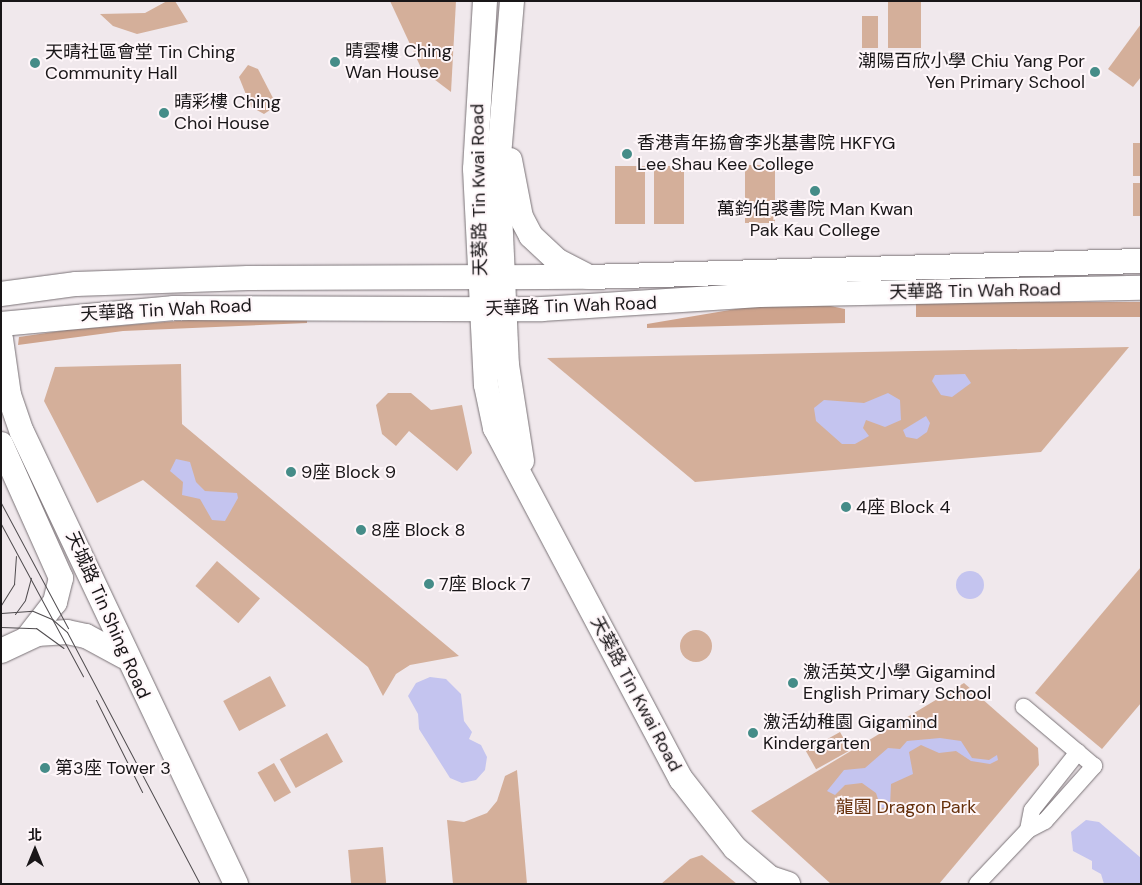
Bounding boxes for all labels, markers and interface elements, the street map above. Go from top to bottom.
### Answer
place label: 晴雲樓 Ching Wan House [345,41,452,84]
place label: 天晴社區會堂 Tin Ching Community Hall [45,42,235,84]
place label: 潮陽百欣小學 Chiu Yang Por Yen Primary School [858,51,1085,94]
marker: 晴雲樓 Ching Wan House [329,56,341,68]
marker: 天晴社區會堂 Tin Ching Community Hall [29,57,41,69]
marker: 潮陽百欣小學 Chiu Yang Por Yen Primary School [1089,66,1101,78]
place label: 晴彩樓 Ching Choi House [174,92,281,134]
street label: 天葵路 Tin Kwai Road [467,104,491,276]
marker: 晴彩樓 Ching Choi House [158,107,170,119]
place label: 香港青年拹會李兆基書院 HKFYG Lee Shau Kee College [637,133,895,176]
marker: 香港青年拹會李兆基書院 HKFYG Lee Shau Kee College [621,148,633,160]
marker: 萬鈞伯裘書院 Man Kwan Pak Kau College [809,185,821,197]
place label: 萬鈞伯裘書院 Man Kwan Pak Kau College [717,199,913,242]
street label: 天華路 Tin Wah Road [889,279,1061,303]
street label: 天華路 Tin Wah Road [485,292,657,320]
street label: 天華路 Tin Wah Road [80,295,252,325]
place label: 9座 Block 9 [301,461,396,483]
marker: 9座 Block 9 [285,466,297,478]
place label: 4座 Block 4 [856,496,950,518]
marker: 4座 Block 4 [840,501,852,513]
place label: 8座 Block 8 [371,519,465,541]
marker: 8座 Block 8 [355,524,367,536]
street label: 天城路 Tin Shing Road [61,528,155,702]
place label: 7座 Block 7 [439,573,531,595]
marker: 7座 Block 7 [423,578,435,590]
street label: 天葵路 Tin Kwai Road [586,613,686,775]
place label: 激活英文小學 Gigamind English Primary School [803,662,996,704]
marker: 激活英文小學 Gigamind English Primary School [787,677,799,689]
place label: 激活幼稚園 Gigamind Kindergarten [763,712,938,754]
marker: 激活幼稚園 Gigamind Kindergarten [747,727,759,739]
place label: 第3座 Tower 3 [55,757,171,779]
marker: 第3座 Tower 3 [39,762,51,774]
park label: 龍園 Dragon Park [836,796,976,818]
north arrow [10,825,60,875]
text: 北 [28,826,42,844]

